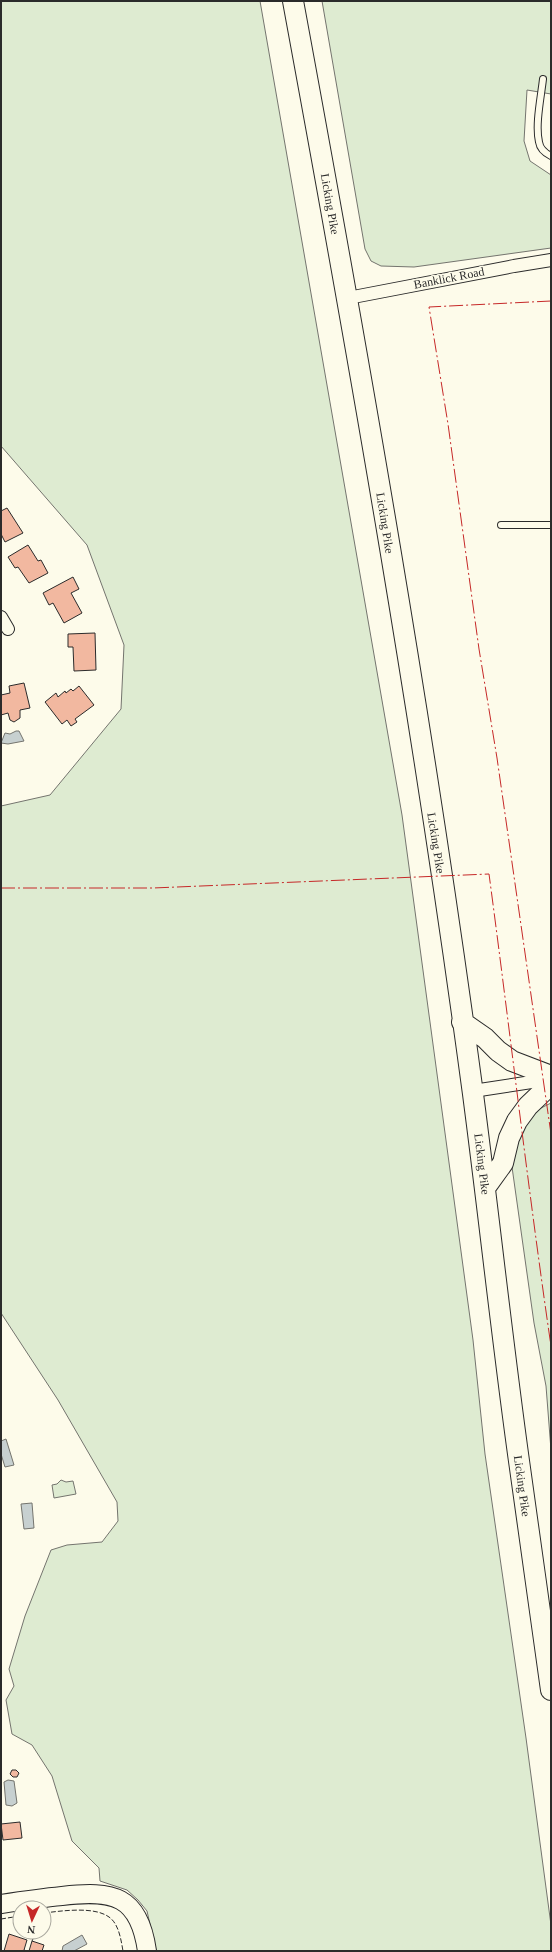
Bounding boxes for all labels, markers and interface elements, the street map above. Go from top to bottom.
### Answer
street label: Licking Pike [318,172,342,236]
street label: Banklick Road [412,264,486,292]
street label: Licking Pike [373,491,397,555]
street label: Licking Pike [424,811,448,875]
street label: Licking Pike [471,1133,493,1195]
street label: Licking Pike [511,1454,533,1518]
north arrow [12,1900,52,1940]
text: N [27,1924,36,1936]

